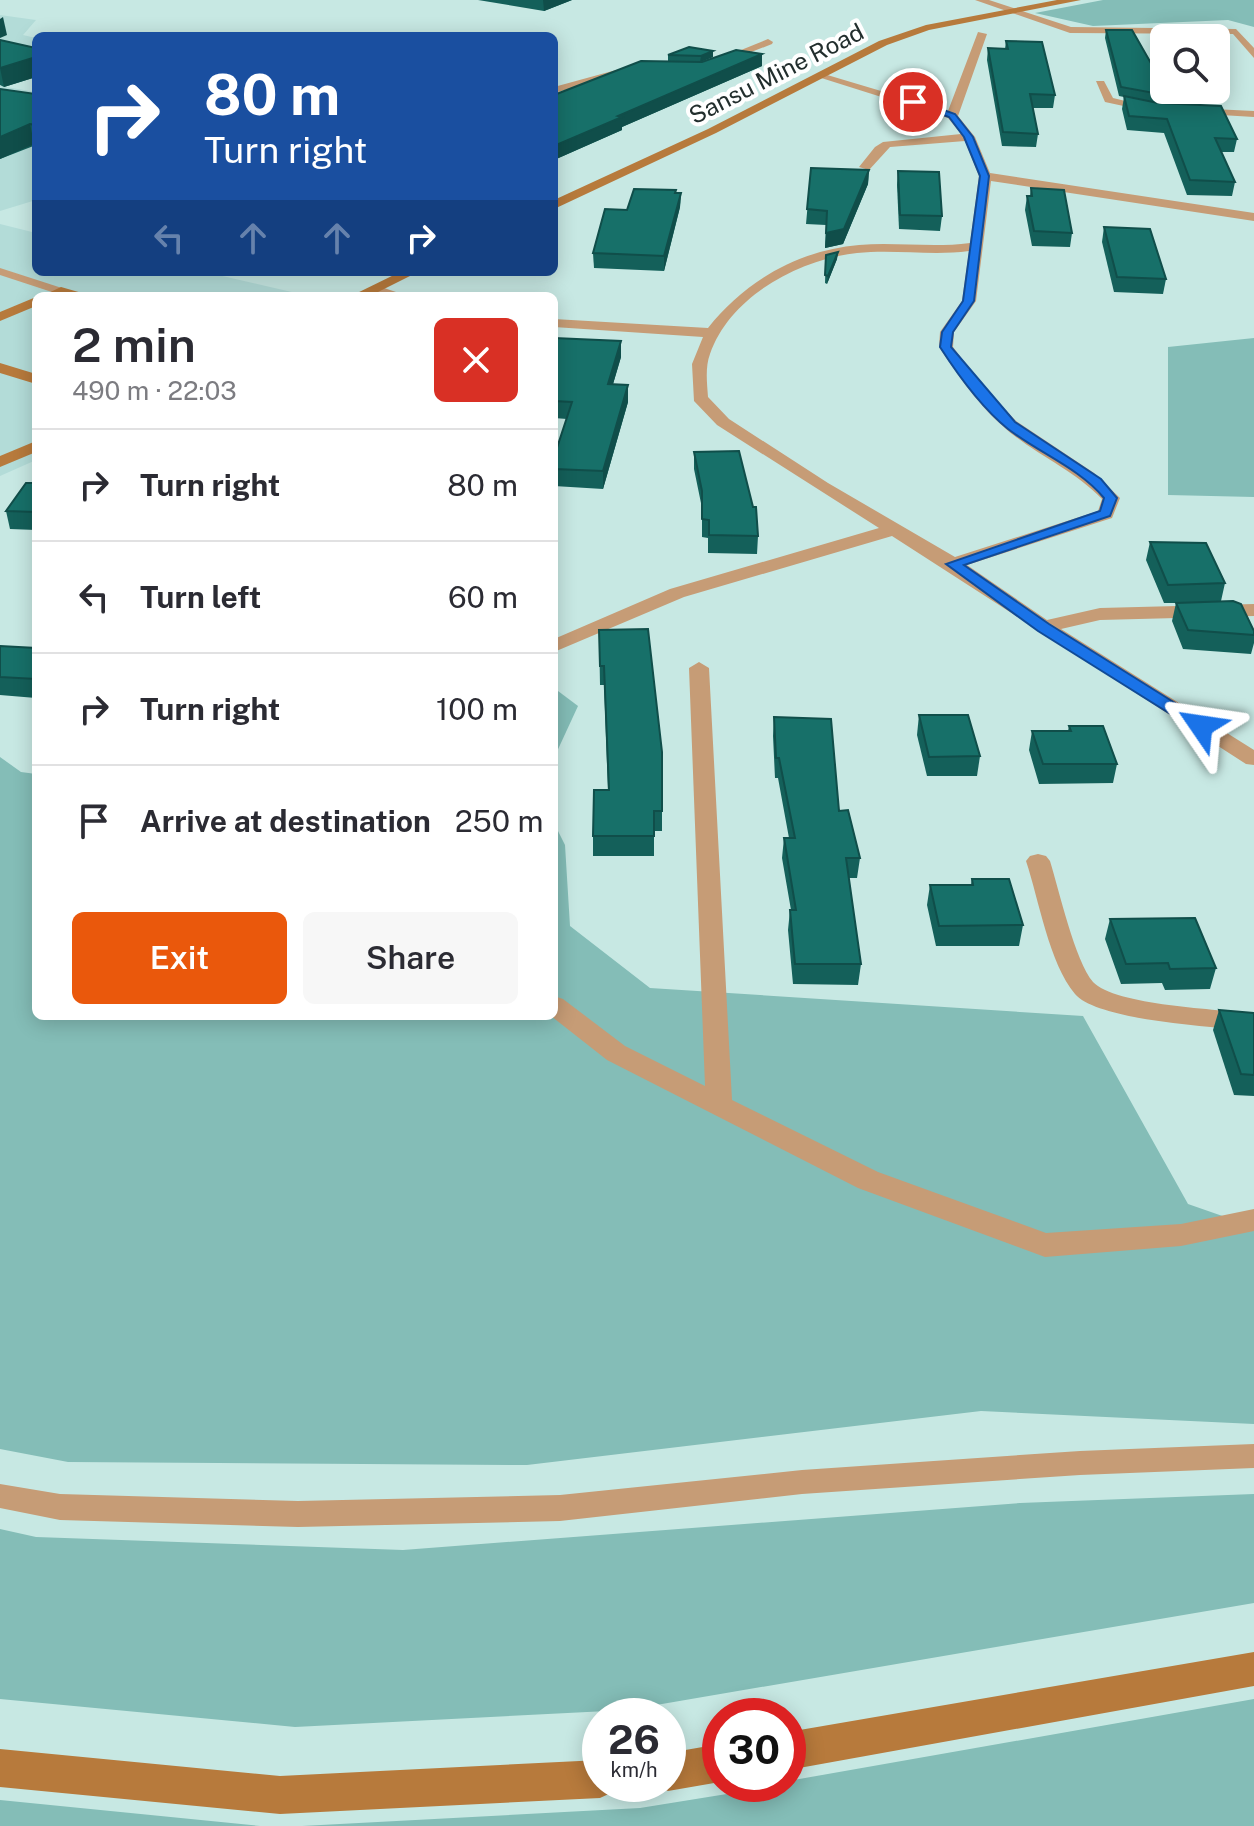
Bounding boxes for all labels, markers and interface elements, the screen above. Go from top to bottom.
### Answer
street label: Sansu Mine Road [684,17,868,129]
map controls [1150,24,1230,104]
button: search [1150,24,1230,104]
text: 80 m [204,62,340,128]
icon: right [72,64,176,168]
pin [879,68,947,136]
icon: arrive [891,80,935,124]
text: Turn right [204,129,367,171]
icon: left [147,216,191,260]
icon: ahead [231,216,275,260]
icon: ahead [315,216,359,260]
icon: right [399,216,443,260]
text: 2 min [72,316,196,373]
button: close [434,318,518,402]
text: 490 m · 22:03 [72,375,237,406]
icon: right [72,463,116,507]
text: Turn right [140,467,280,503]
text: 80 m [447,467,518,503]
icon: left [72,575,116,619]
text: Turn left [140,579,261,615]
text: 60 m [448,579,518,615]
position arrow [1159,684,1243,768]
icon: right [72,687,116,731]
text: Turn right [140,691,280,727]
text: 100 m [436,691,518,727]
icon: arrive [72,799,116,843]
text: Arrive at destination [140,803,431,839]
text: 250 m [455,803,543,839]
button: Exit [72,912,287,1004]
button: Share [303,912,518,1004]
speed limit sign: 30 [702,1698,806,1802]
text: 26 [608,1716,660,1763]
text: km/h [610,1758,658,1782]

